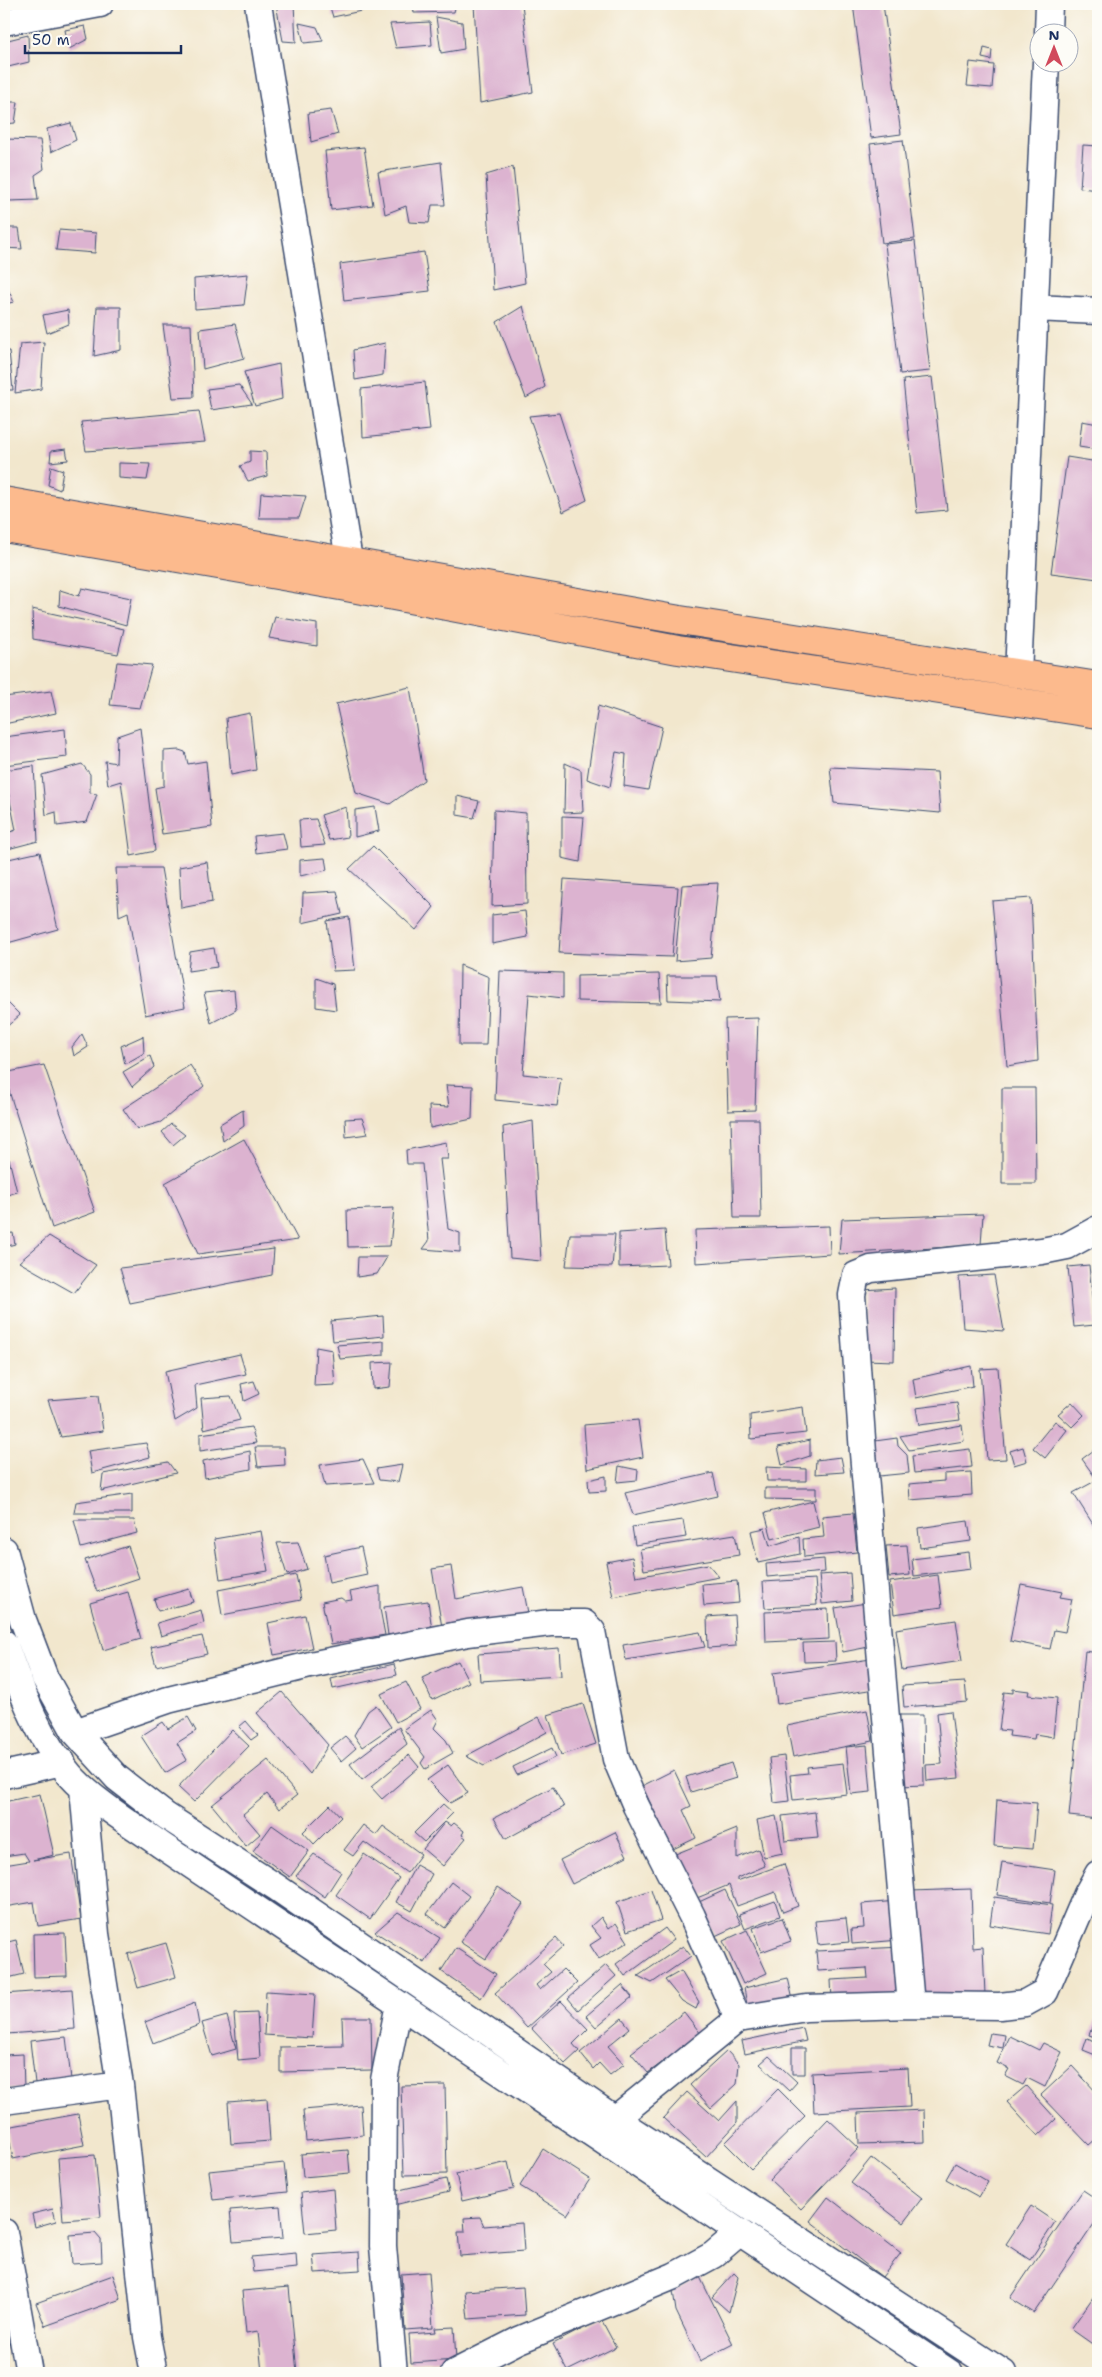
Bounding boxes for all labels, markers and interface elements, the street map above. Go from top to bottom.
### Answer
scale bar [25,22,181,54]
north arrow [1030,22,1080,72]
text: N [1048,26,1060,44]
text: 50 m [32,30,70,50]

